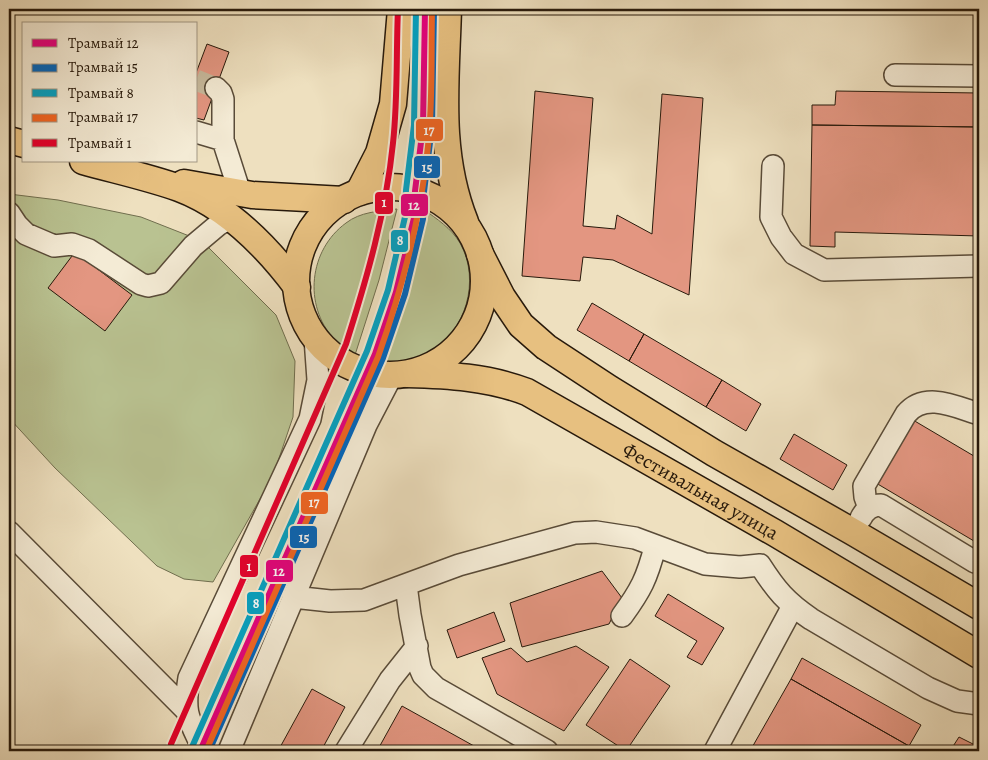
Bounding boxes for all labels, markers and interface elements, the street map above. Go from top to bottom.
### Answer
legend [22,22,198,162]
text: Трамвай 12 [68,33,139,53]
text: Трамвай 15 [68,57,138,77]
text: Трамвай 8 [68,83,134,103]
text: Трамвай 17 [68,107,139,127]
line badge: 17 [415,118,444,142]
text: 17 [424,121,435,140]
text: Трамвай 1 [68,133,132,153]
line badge: 15 [413,155,441,179]
text: 15 [422,158,433,177]
line badge: 1 [374,191,394,215]
text: 1 [381,193,387,212]
line badge: 12 [400,193,429,217]
text: 12 [408,196,420,215]
line badge: 8 [390,229,409,253]
text: 8 [397,231,404,250]
street label: Фестивальная улица [618,436,784,547]
line badge: 17 [300,491,329,515]
text: 17 [309,493,320,512]
line badge: 15 [289,525,318,549]
text: 15 [299,528,310,547]
line badge: 1 [239,554,259,578]
text: 1 [246,557,252,576]
line badge: 12 [265,559,294,583]
text: 12 [273,562,285,581]
line badge: 8 [246,591,265,615]
text: 8 [253,594,260,613]

